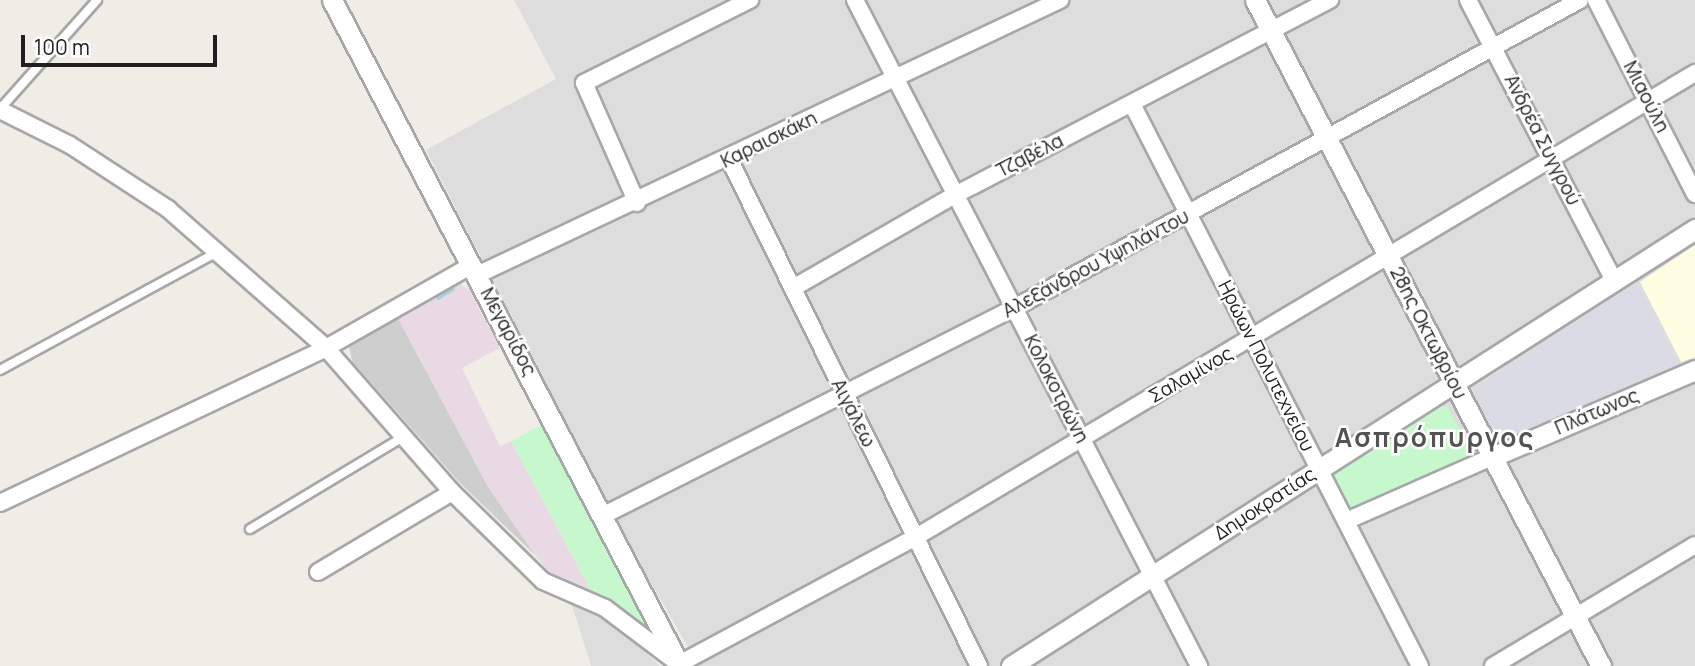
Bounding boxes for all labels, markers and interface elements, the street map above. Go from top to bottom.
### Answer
scale bar [24,21,220,65]
text: 100 m [34,33,90,61]
street label: Μιαούλη [1618,57,1674,137]
street label: Ανδρέα Συγγρού [1499,71,1585,209]
street label: Καραισκάκη [717,107,821,173]
street label: Τζαβέλα [993,129,1067,183]
street label: Αλεξάνδρου Υψηλάντου [999,205,1193,323]
street label: 28ης Οκτωβρίου [1385,263,1471,403]
street label: Ηρώων Πολυτεχνείου [1213,277,1319,455]
street label: Μεγαρίδος [475,284,541,380]
street label: Κολοκοτρώνη [1019,331,1093,447]
street label: Σαλαμίνος [1145,342,1237,408]
street label: Αιγάλεω [826,375,880,451]
street label: Πλάτωνος [1552,384,1642,440]
district label: Ασπρόπυργος [1336,422,1534,454]
street label: Δημοκρατίας [1210,463,1320,545]

